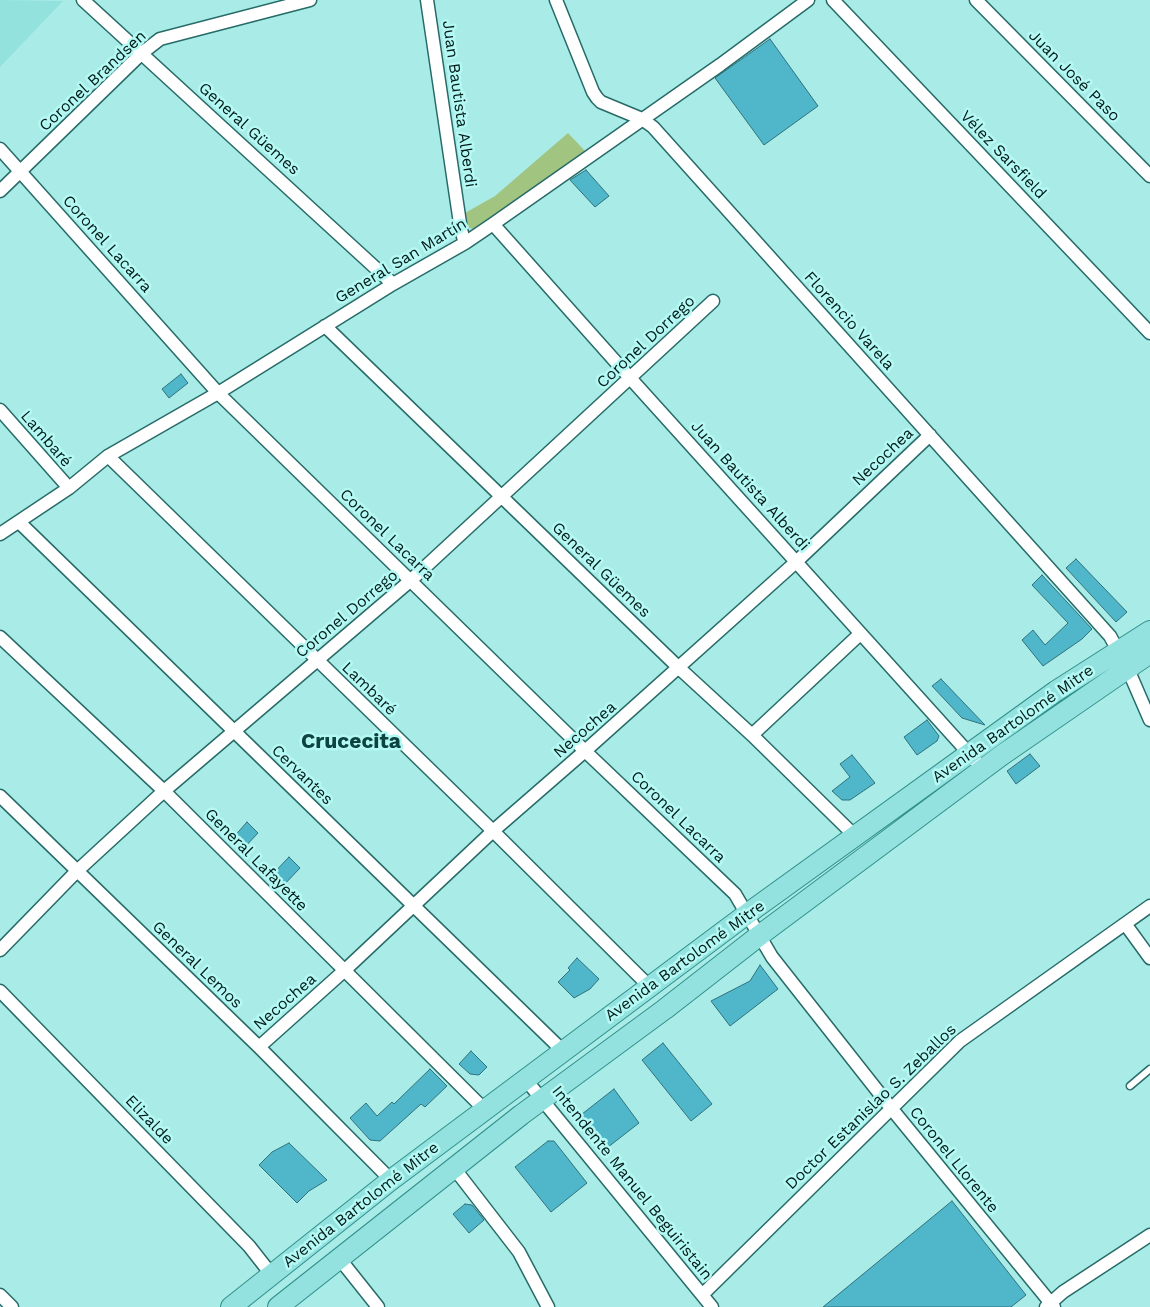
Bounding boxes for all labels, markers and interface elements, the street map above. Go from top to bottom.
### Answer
street label: Juan Bautista Alberdi [438,19,480,189]
street label: Coronel Brandsen [36,26,150,136]
street label: Juan José Paso [1024,26,1124,126]
street label: General Güemes [195,79,303,179]
street label: Vélez Sarsfield [956,107,1050,203]
street label: Coronel Lacarra [58,191,156,297]
street label: General San Martín [332,214,470,308]
street label: Florencio Varela [800,268,898,374]
street label: Coronel Dorrego [593,292,699,392]
street label: Lambaré [16,407,76,471]
street label: Juan Bautista Alberdi [687,417,813,555]
street label: Necochea [848,424,918,490]
street label: Coronel Lacarra [336,485,438,585]
street label: General Güemes [548,518,654,622]
street label: Coronel Dorrego [292,566,402,662]
street label: Lambaré [338,658,400,720]
street label: Avenida Bartolomé Mitre [929,661,1097,787]
street label: Necochea [550,698,620,762]
district label: Crucecita [301,729,401,755]
street label: Cervantes [267,741,337,809]
street label: Coronel Lacarra [627,767,729,867]
street label: General Lafayette [201,805,311,915]
street label: Avenida Bartolomé Mitre [601,897,769,1025]
street label: General Lemos [148,917,246,1013]
street label: Necochea [250,970,320,1034]
street label: Doctor Estanislao S. Zeballos [782,1020,960,1194]
street label: Intendente Manuel Beguiristain [548,1082,716,1284]
street label: Elizalde [121,1091,177,1149]
street label: Coronel Llorente [905,1103,1003,1217]
street label: Avenida Bartolomé Mitre [279,1138,443,1272]

